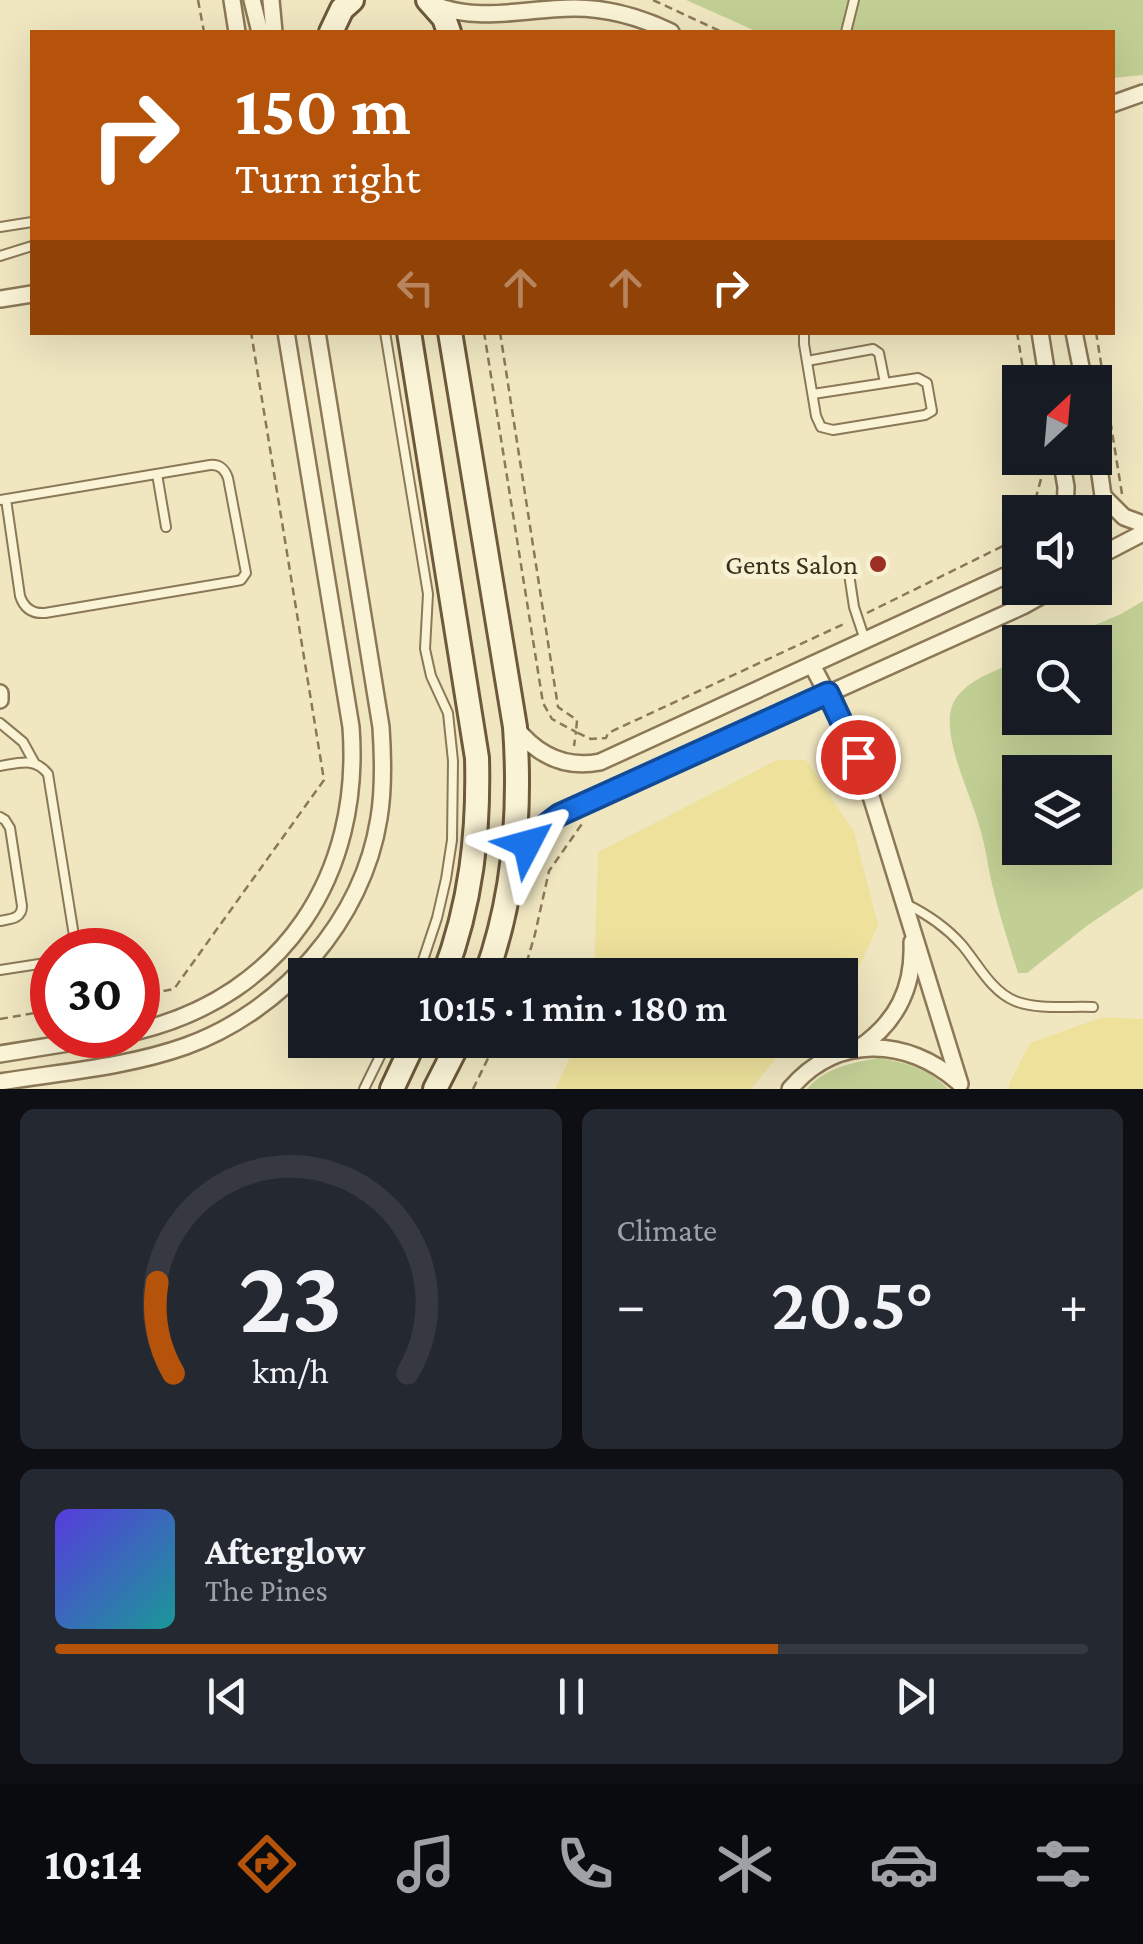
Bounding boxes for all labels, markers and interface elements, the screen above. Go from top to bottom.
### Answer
icon: right [70,70,200,200]
text: 150 m [235,71,411,149]
text: Turn right [235,153,420,203]
icon: left [388,260,443,315]
icon: ahead [493,260,548,315]
icon: ahead [598,260,653,315]
icon: right [703,260,758,315]
north arrow [1002,365,1112,475]
map controls [1002,365,1112,865]
button: sound [1002,495,1112,605]
place label: Gents Salon [725,549,858,580]
marker: Gents Salon [867,553,889,575]
button: search [1002,625,1112,735]
pin [816,715,901,800]
icon: arrive [831,730,886,785]
button: layers [1002,755,1112,865]
position arrow [475,792,579,896]
speed limit sign: 30 [30,928,160,1058]
text: 10:15 · 1 min · 180 m [419,987,727,1029]
text: Climate [617,1212,717,1248]
text: 23 [239,1238,343,1353]
text: 20.5° [771,1262,933,1345]
text: − [617,1274,646,1335]
text: + [1059,1274,1088,1335]
text: km/h [252,1351,329,1391]
text: Afterglow [205,1530,365,1572]
text: The Pines [205,1572,328,1608]
icon: previous [200,1669,255,1724]
icon: pause [544,1669,599,1724]
icon: next [888,1669,943,1724]
icon: directions [232,1829,302,1899]
icon: music [391,1829,461,1899]
icon: phone [550,1829,620,1899]
icon: climate [710,1829,780,1899]
icon: car [869,1829,939,1899]
icon: filters [1028,1829,1098,1899]
text: 10:14 [45,1839,142,1889]

